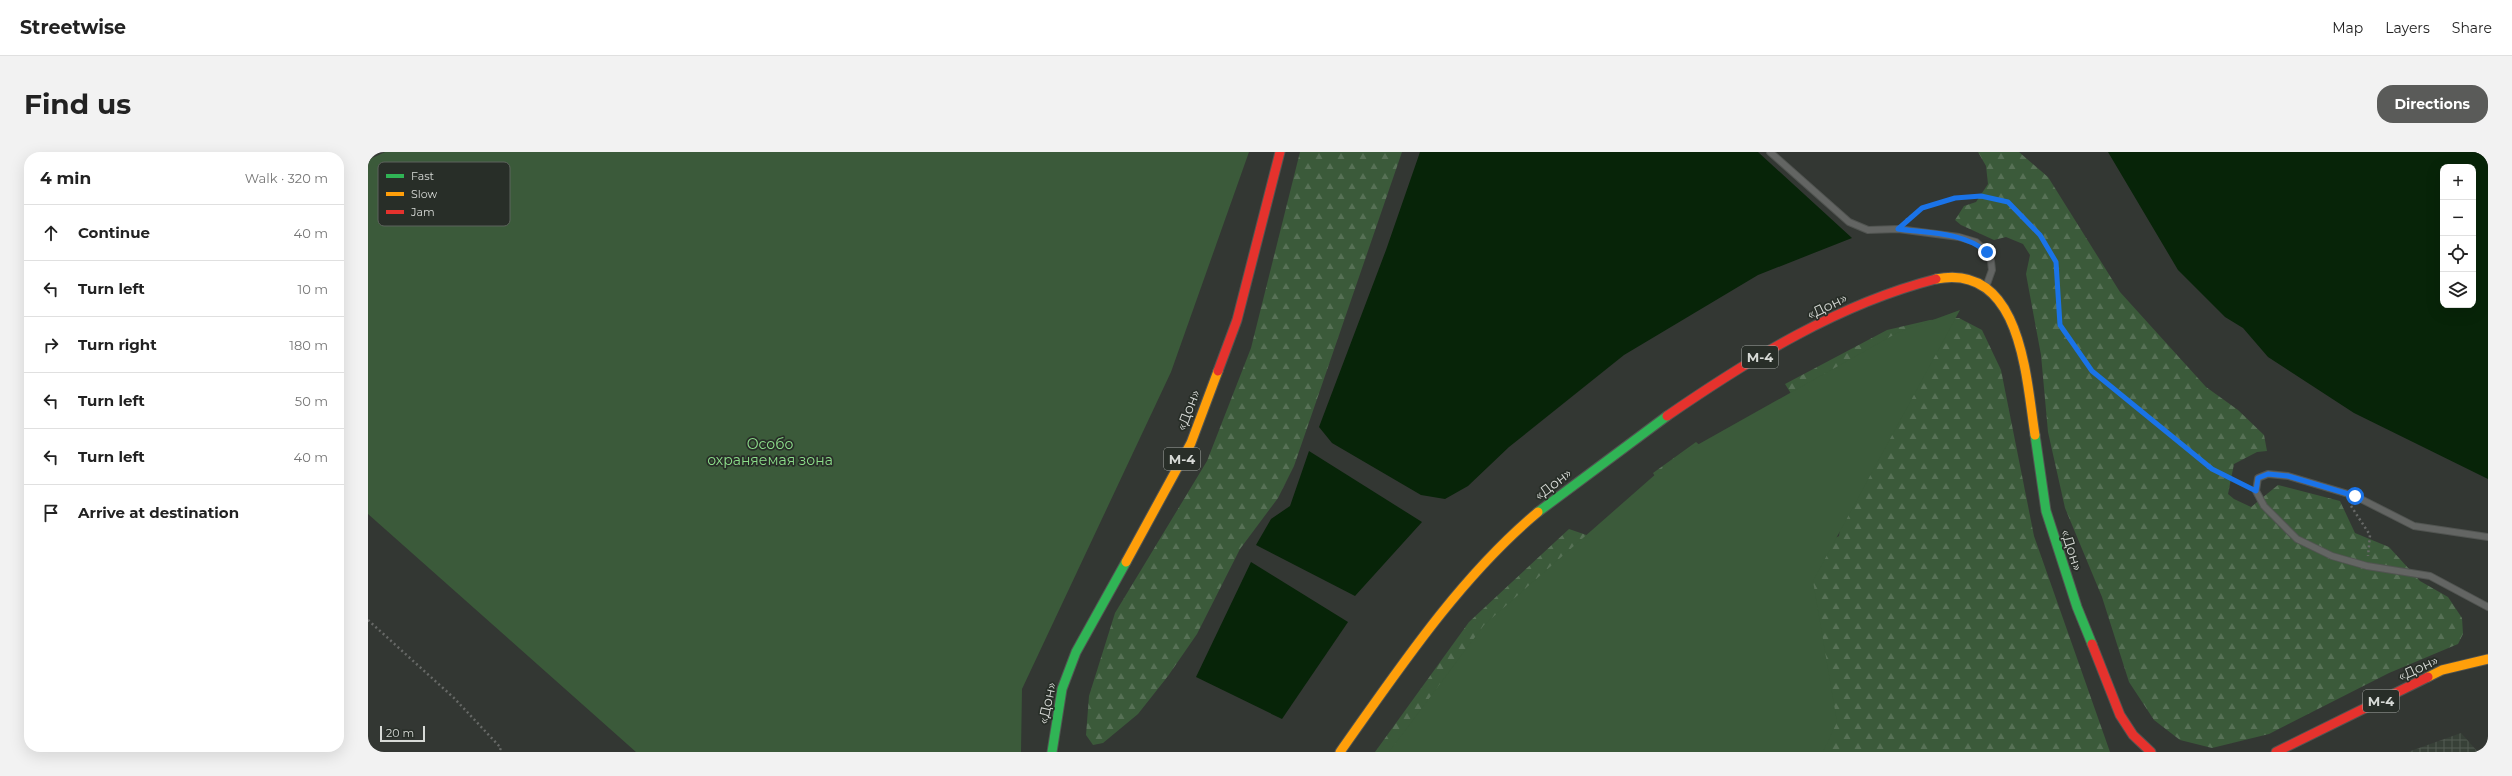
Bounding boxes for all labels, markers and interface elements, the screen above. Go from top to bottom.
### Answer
text: Streetwise [20,16,126,39]
text: Map [2332,19,2363,37]
text: Layers [2385,19,2430,37]
text: Share [2452,19,2492,37]
button: Directions [2377,85,2488,123]
text: Find us [24,87,131,121]
legend [378,162,510,226]
map controls [2440,164,2476,308]
button: + [2440,164,2476,200]
text: 4 min [40,168,91,188]
text: Fast [411,169,435,183]
text: Walk · 320 m [245,170,328,186]
text: Slow [411,187,437,201]
button: − [2440,200,2476,236]
text: Jam [410,205,435,219]
icon: ahead [40,222,62,244]
text: Continue [78,223,150,242]
text: 40 m [294,225,328,241]
button: locate [2440,236,2476,272]
route end [1978,243,1996,261]
button: layers [2440,272,2476,308]
icon: left [40,278,62,300]
text: Turn left [78,279,145,298]
text: 10 m [298,281,328,297]
street label: «Дон» [1804,289,1850,323]
icon: right [40,334,62,356]
text: Turn right [78,335,157,354]
text: 180 m [289,337,328,353]
road number: М-4 [1742,346,1778,368]
street label: «Дон» [1172,387,1204,433]
icon: left [40,390,62,412]
text: Turn left [78,391,145,410]
text: 50 m [295,393,328,409]
park label: Особо охраняемая зона [707,435,833,469]
icon: left [40,446,62,468]
text: Turn left [78,447,145,466]
road number: М-4 [1164,448,1200,470]
text: 40 m [294,449,328,465]
street label: «Дон» [1531,464,1575,504]
route start [2346,487,2364,505]
icon: arrive [40,502,62,524]
text: Arrive at destination [78,503,239,522]
street label: «Дон» [2057,527,2087,573]
street label: «Дон» [2395,651,2441,685]
street label: «Дон» [1034,680,1060,726]
road number: М-4 [2363,690,2399,712]
scale bar [380,724,425,743]
text: 20 m [386,726,414,740]

